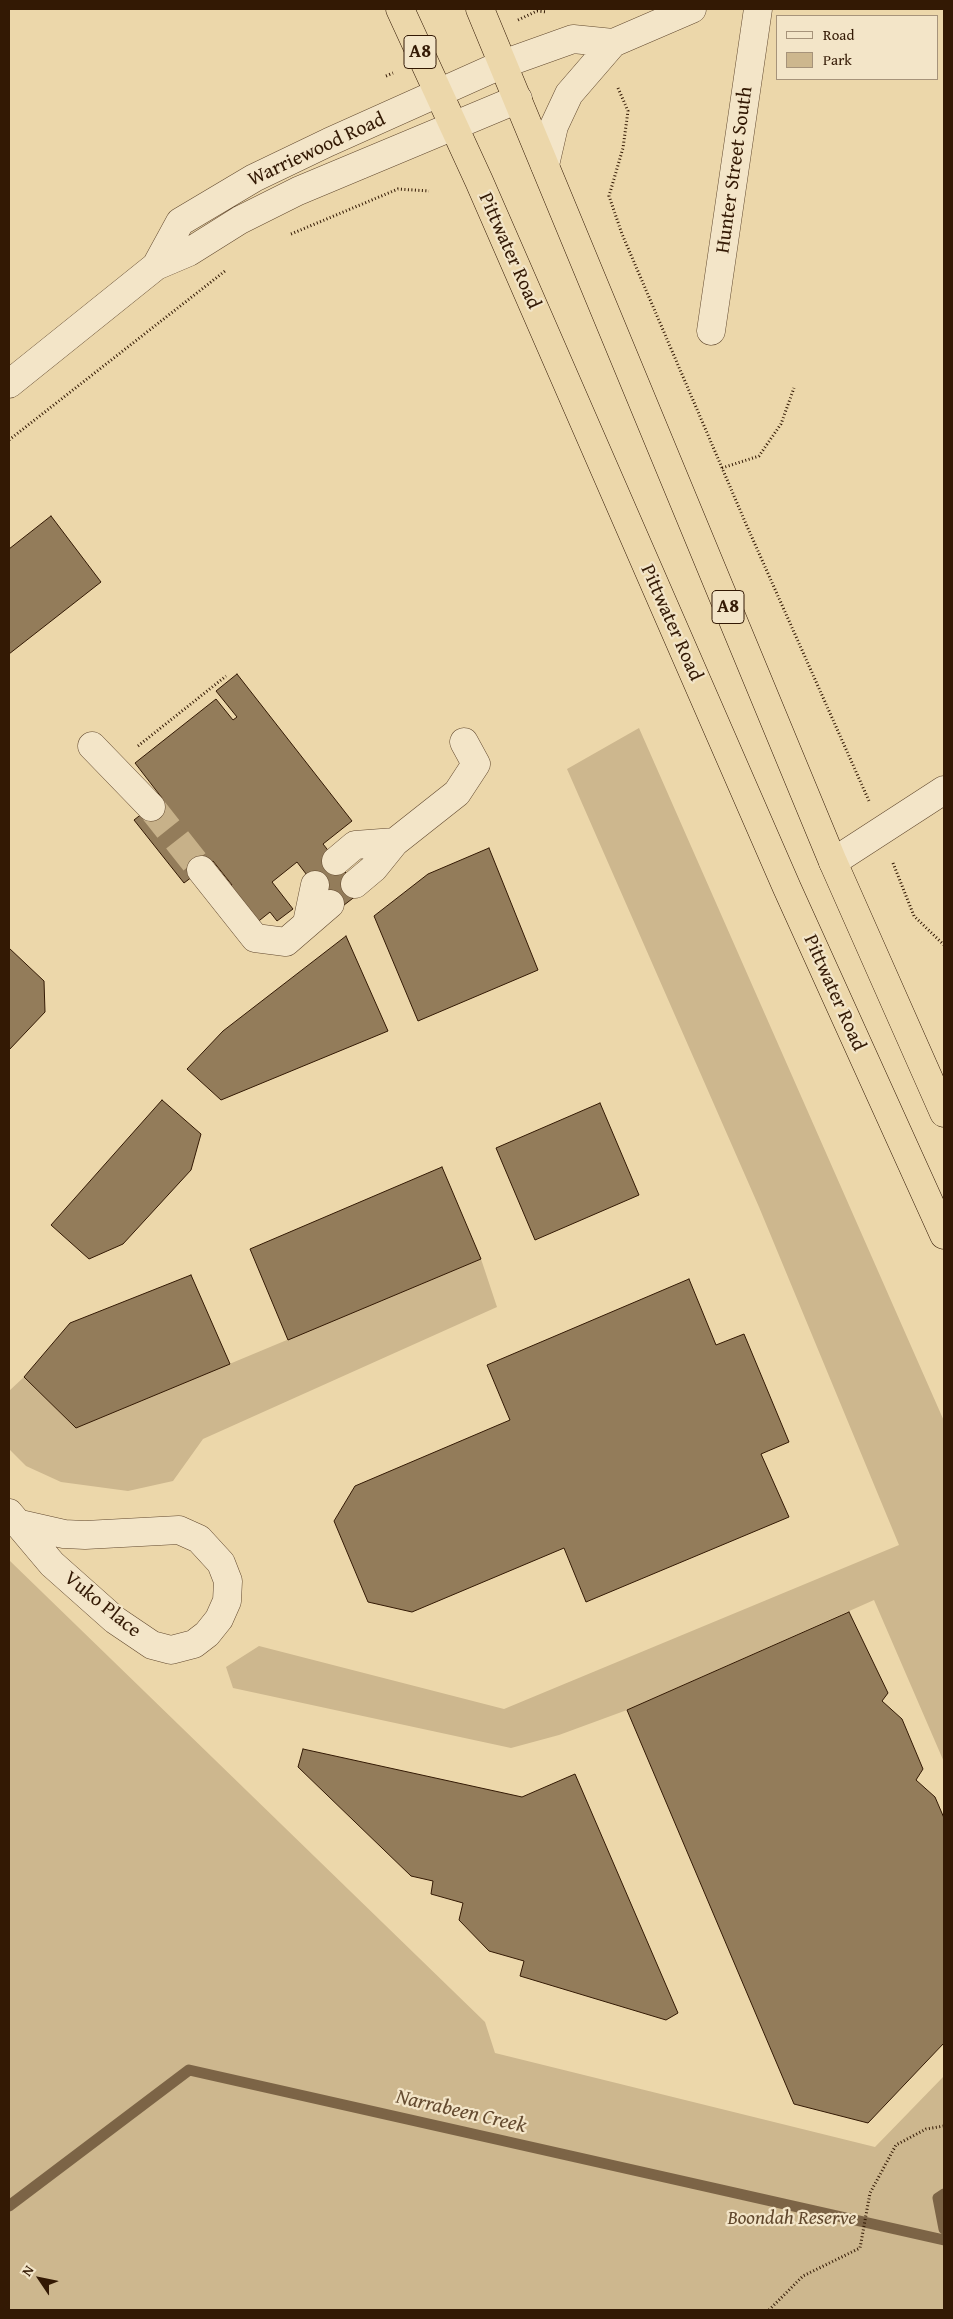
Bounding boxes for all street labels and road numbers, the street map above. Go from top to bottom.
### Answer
road number: A8 [404,36,436,68]
street label: Hunter Street South [711,85,759,255]
street label: Warriewood Road [245,108,389,192]
street label: Pittwater Road [473,189,545,313]
street label: Pittwater Road [635,561,707,685]
road number: A8 [712,590,744,624]
street label: Pittwater Road [798,931,870,1055]
street label: Vuko Place [59,1567,145,1643]

